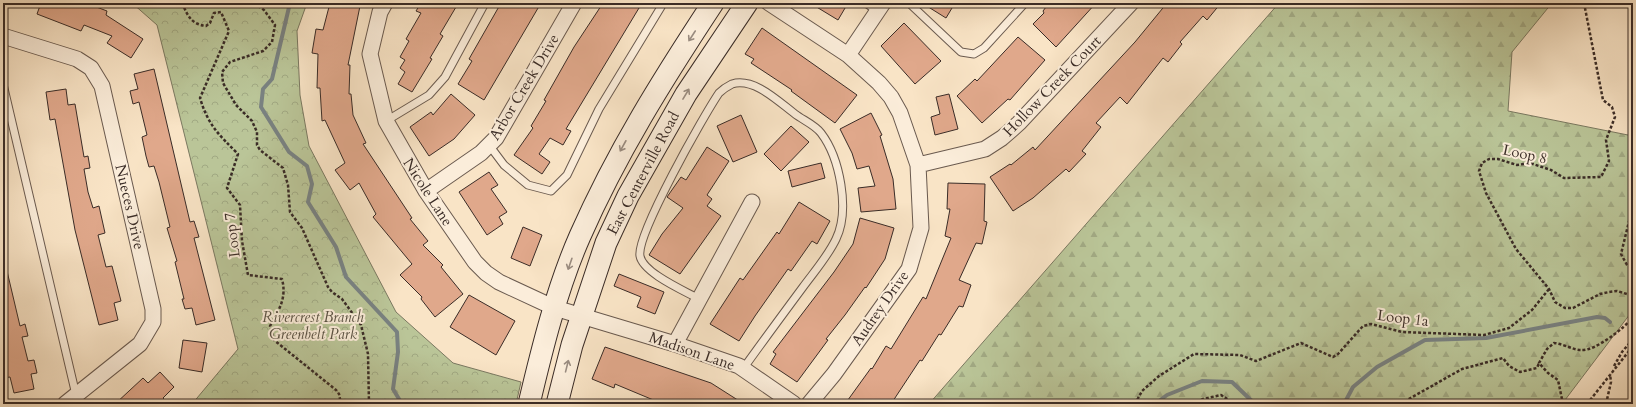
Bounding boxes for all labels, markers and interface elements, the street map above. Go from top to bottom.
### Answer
street label: Arbor Creek Drive [484,30,564,144]
one-way arrow [688,30,696,41]
street label: Hollow Creek Court [999,31,1106,141]
one-way arrow [682,88,690,100]
street label: East Centerville Road [602,108,684,238]
one-way arrow [619,140,627,152]
street label: Loop 8 [1501,140,1549,168]
street label: Nicole Lane [399,154,458,230]
street label: Nueces Drive [110,162,150,252]
street label: Loop 7 [219,211,245,259]
one-way arrow [566,258,573,271]
street label: Audrey Drive [847,266,913,350]
street label: Loop 1a [1376,305,1430,331]
park label: Rivercrest Branch Greenbelt Park [262,307,364,344]
street label: Madison Lane [646,327,738,375]
one-way arrow [564,360,571,373]

